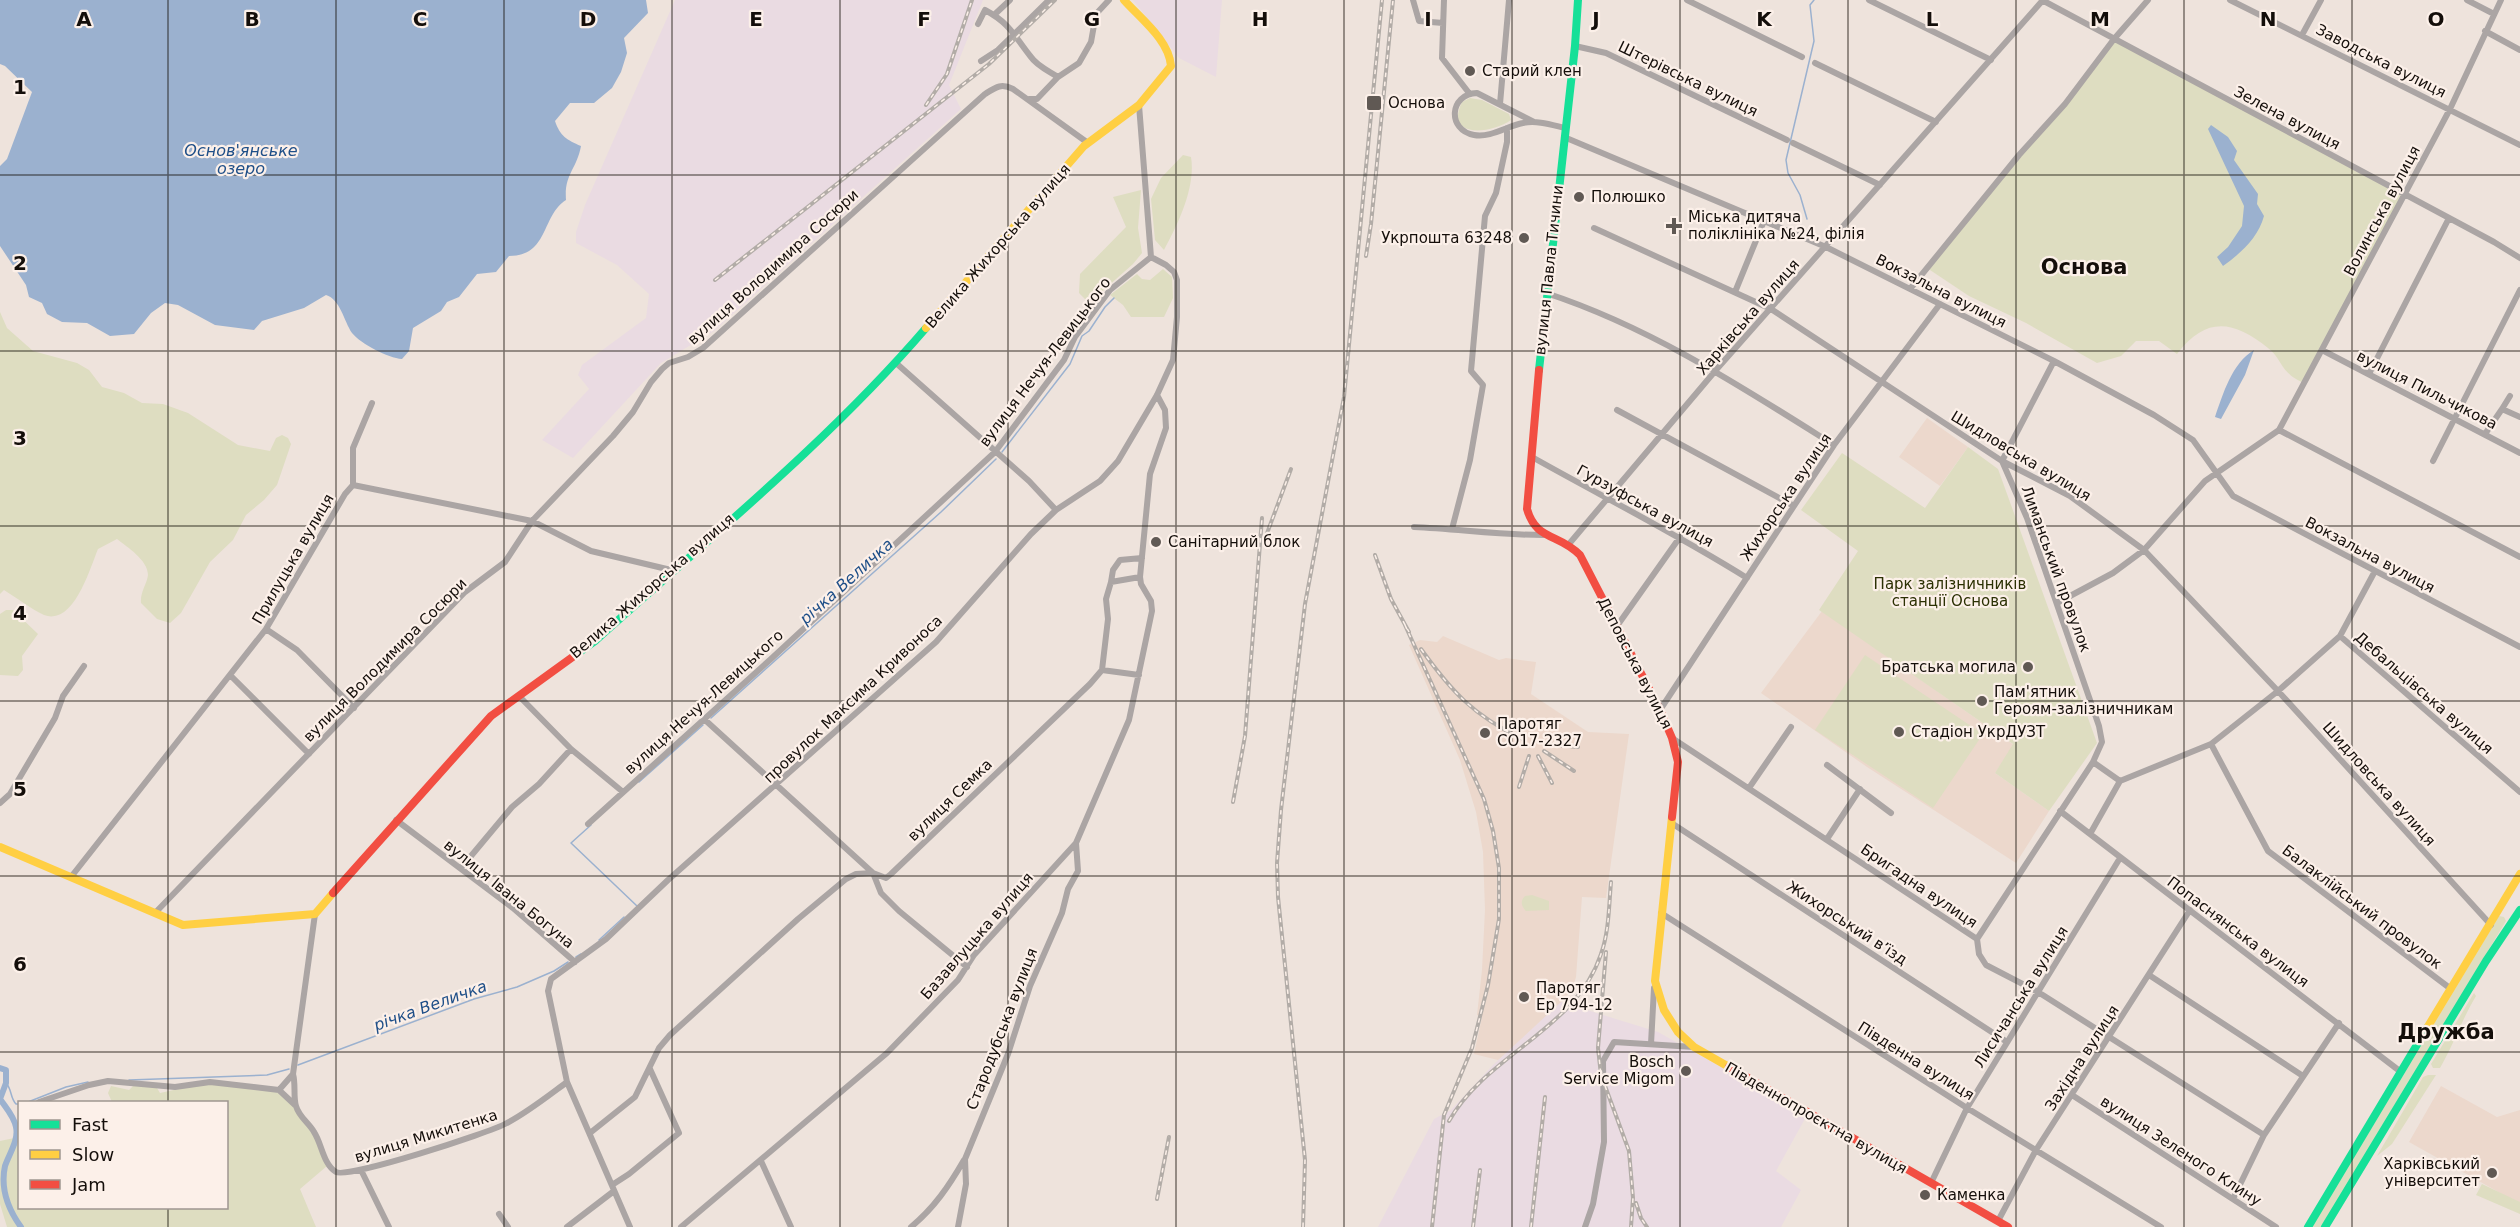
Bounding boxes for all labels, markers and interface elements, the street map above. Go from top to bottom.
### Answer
text: A [76,7,92,31]
text: B [244,7,260,31]
text: C [413,7,427,31]
text: D [580,7,596,31]
text: E [749,7,763,31]
text: F [917,7,931,31]
text: G [1084,7,1100,31]
text: H [1252,7,1268,31]
text: I [1424,7,1432,31]
text: J [1590,7,1600,31]
text: K [1756,7,1773,31]
text: L [1926,7,1939,31]
text: M [2090,7,2110,31]
text: N [2260,7,2276,31]
text: O [2427,7,2445,31]
street label: Заводська вулиця [2313,20,2449,102]
street label: Штерівська вулиця [1615,37,1761,121]
place label: Старий клен [1482,62,1582,80]
marker: Старий клен [1463,64,1477,78]
text: 1 [13,75,27,99]
street label: Зелена вулиця [2231,82,2343,154]
marker: Основа [1365,94,1383,112]
place label: Основа [1388,94,1445,112]
water label: Основ'янське озеро [184,141,298,178]
street label: Волинська вулиця [2340,143,2424,279]
street label: Велика Жихорська вулиця [922,160,1074,332]
street label: вулиця Павла Тичини [1531,184,1567,356]
street label: вулиця Володимира Сосюри [684,185,862,349]
place label: Полюшко [1591,188,1666,206]
marker: Полюшко [1572,190,1586,204]
place label: Міська дитяча поліклініка №24, філія [1688,208,1865,243]
marker: Міська дитяча поліклініка №24, філія [1665,217,1683,235]
place label: Укрпошта 63248 [1381,229,1512,247]
marker: Укрпошта 63248 [1517,231,1531,245]
street label: Вокзальна вулиця [1873,250,2009,332]
text: 2 [13,251,27,275]
street label: Харківська вулиця [1693,255,1803,379]
district label: Основа [2041,255,2127,279]
street label: вулиця Нечуя-Левицького [975,274,1115,450]
street label: вулиця Пильчикова [2354,347,2500,433]
street label: Шидловська вулиця [1948,407,2094,505]
text: 3 [13,426,27,450]
street label: Жихорська вулиця [1737,430,1835,564]
street label: Гурзуфська вулиця [1573,461,1717,551]
street label: Лиманський провулок [2017,483,2095,655]
street label: Прилуцька вулиця [248,491,338,627]
street label: Велика Жихорська вулиця [566,510,738,662]
street label: Вокзальна вулиця [2302,513,2438,597]
place label: Санітарний блок [1168,533,1300,551]
water label: річка Величка [795,535,897,629]
marker: Санітарний блок [1149,535,1163,549]
street label: вулиця Володимира Сосюри [300,575,470,745]
park label: Парк залізничників станції Основа [1874,575,2026,610]
street label: Деповська вулиця [1594,594,1676,732]
text: 4 [13,601,27,625]
street label: провулок Максима Кривоноса [760,611,946,787]
street label: вулиця Нечуя-Левицького [621,626,787,778]
street label: Дебальцівська вулиця [2351,628,2497,758]
place label: Братська могила [1881,658,2016,676]
marker: Братська могила [2021,660,2035,674]
place label: Пам'ятник Героям-залізничникам [1994,683,2173,718]
marker: Пам'ятник Героям-залізничникам [1975,694,1989,708]
place label: Паротяг СО17-2327 [1497,715,1582,750]
street label: Шидловська вулиця [2319,718,2439,850]
place label: Стадіон УкрДУЗТ [1911,723,2046,741]
marker: Стадіон УкрДУЗТ [1892,725,1906,739]
marker: Паротяг СО17-2327 [1478,726,1492,740]
street label: вулиця Семка [904,755,996,845]
text: 5 [13,777,27,801]
street label: вулиця Івана Богуна [440,836,578,952]
street label: Бригадна вулиця [1857,840,1981,932]
street label: Балаклійський провулок [2279,841,2445,973]
street label: Базавлуцька вулиця [917,869,1037,1003]
street label: Попаснянська вулиця [2164,873,2312,991]
street label: Жихорський в’їзд [1783,877,1911,969]
street label: Лисичанська вулиця [1970,923,2072,1071]
street label: Стародубська вулиця [963,945,1041,1113]
text: 6 [13,952,27,976]
water label: річка Величка [370,976,489,1035]
place label: Паротяг Ер 794-12 [1536,979,1613,1014]
marker: Паротяг Ер 794-12 [1517,990,1531,1004]
street label: Західна вулиця [2041,1002,2123,1114]
street label: Південна вулиця [1855,1018,1977,1104]
district label: Дружба [2397,1020,2495,1044]
place label: Bosch Service Migom [1563,1053,1674,1088]
street label: Південнопроєктна вулиця [1722,1058,1910,1178]
marker: Bosch Service Migom [1679,1064,1693,1078]
street label: вулиця Зеленого Клину [2097,1092,2265,1210]
legend [18,1101,228,1209]
street label: вулиця Микитенка [352,1106,500,1166]
text: Fast [72,1114,108,1135]
text: Slow [72,1144,114,1165]
place label: Харківський університет [2383,1155,2480,1190]
marker: Харківський університет [2485,1166,2499,1180]
text: Jam [71,1174,106,1195]
place label: Каменка [1937,1186,2005,1204]
marker: Каменка [1918,1188,1932,1202]

